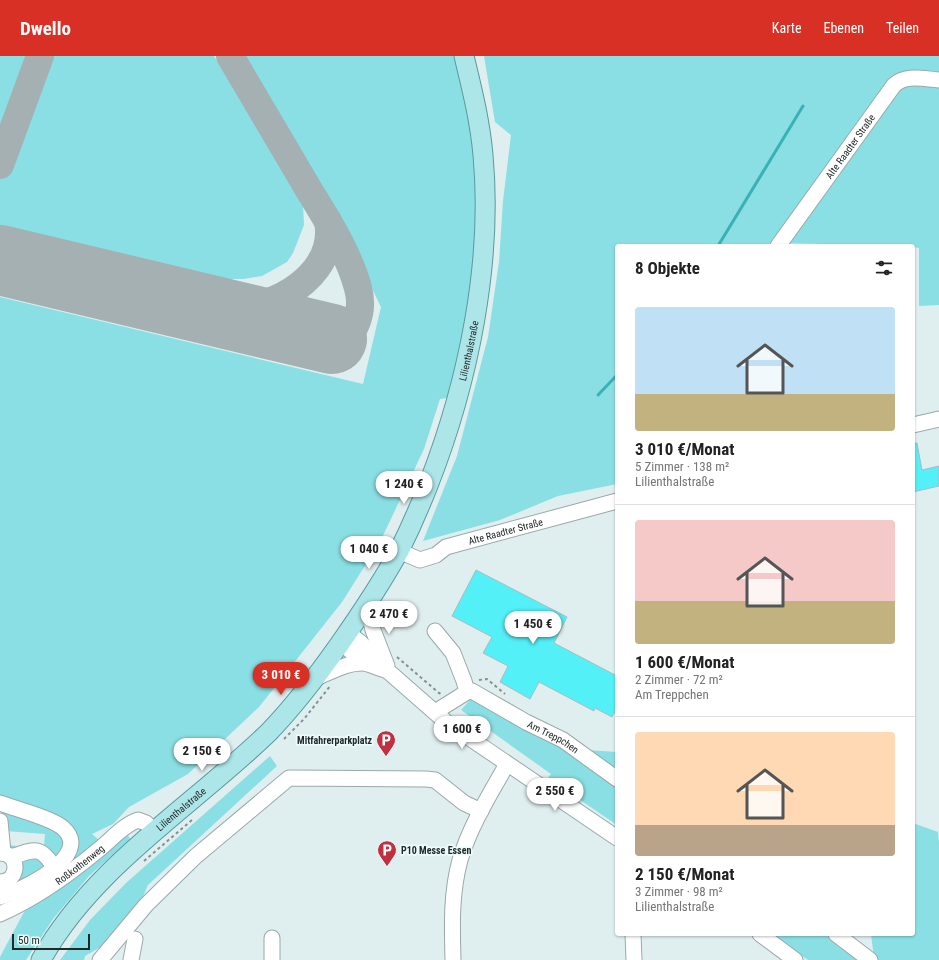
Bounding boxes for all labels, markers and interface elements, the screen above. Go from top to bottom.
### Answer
text: Dwello [20,17,71,40]
text: Karte [772,20,801,36]
text: Ebenen [823,20,864,36]
text: Teilen [886,20,919,36]
street label: Alte Raadter Straße [823,112,877,181]
icon: filters [873,257,895,279]
text: 8 Objekte [635,258,700,278]
street label: Lilienthalstraße [456,319,480,382]
icon: home [729,333,801,405]
text: 3 010 €/Monat [635,439,734,459]
text: 5 Zimmer · 138 m² [635,459,729,474]
pin: 1 240 € [367,471,441,505]
text: Lilienthalstraße [635,474,714,489]
text: 1 240 € [385,476,423,491]
street label: Alte Raadter Straße [467,516,544,546]
pin: 1 040 € [332,536,406,570]
text: 1 040 € [350,541,388,556]
icon: home [729,546,801,618]
pin: 2 470 € [352,601,426,635]
text: 2 470 € [370,606,408,621]
pin: 1 450 € [496,611,570,645]
text: 1 450 € [514,616,552,631]
text: 1 600 €/Monat [635,652,734,672]
pin: 3 010 € [244,662,318,696]
text: 3 010 € [262,667,300,682]
text: 2 Zimmer · 72 m² [635,672,723,687]
text: Am Treppchen [635,687,709,702]
pin: 1 600 € [425,716,499,750]
street label: Am Treppchen [526,718,581,755]
text: 1 600 € [443,721,481,736]
parking icon: Mitfahrerparkplatz [375,729,397,757]
place label: Mitfahrerparkplatz [297,735,372,746]
pin: 2 150 € [165,738,239,772]
text: 2 150 € [183,743,221,758]
icon: home [729,758,801,830]
pin: 2 550 € [518,778,592,812]
text: 2 550 € [536,783,574,798]
street label: Lilienthalstraße [154,785,208,833]
parking icon: P10 Messe Essen [376,839,398,867]
street label: Roßkothenweg [53,842,106,887]
place label: P10 Messe Essen [401,845,471,856]
text: 2 150 €/Monat [635,864,734,884]
text: 3 Zimmer · 98 m² [635,884,723,899]
text: Lilienthalstraße [635,899,714,914]
scale bar [12,932,90,951]
text: 50 m [18,934,40,947]

